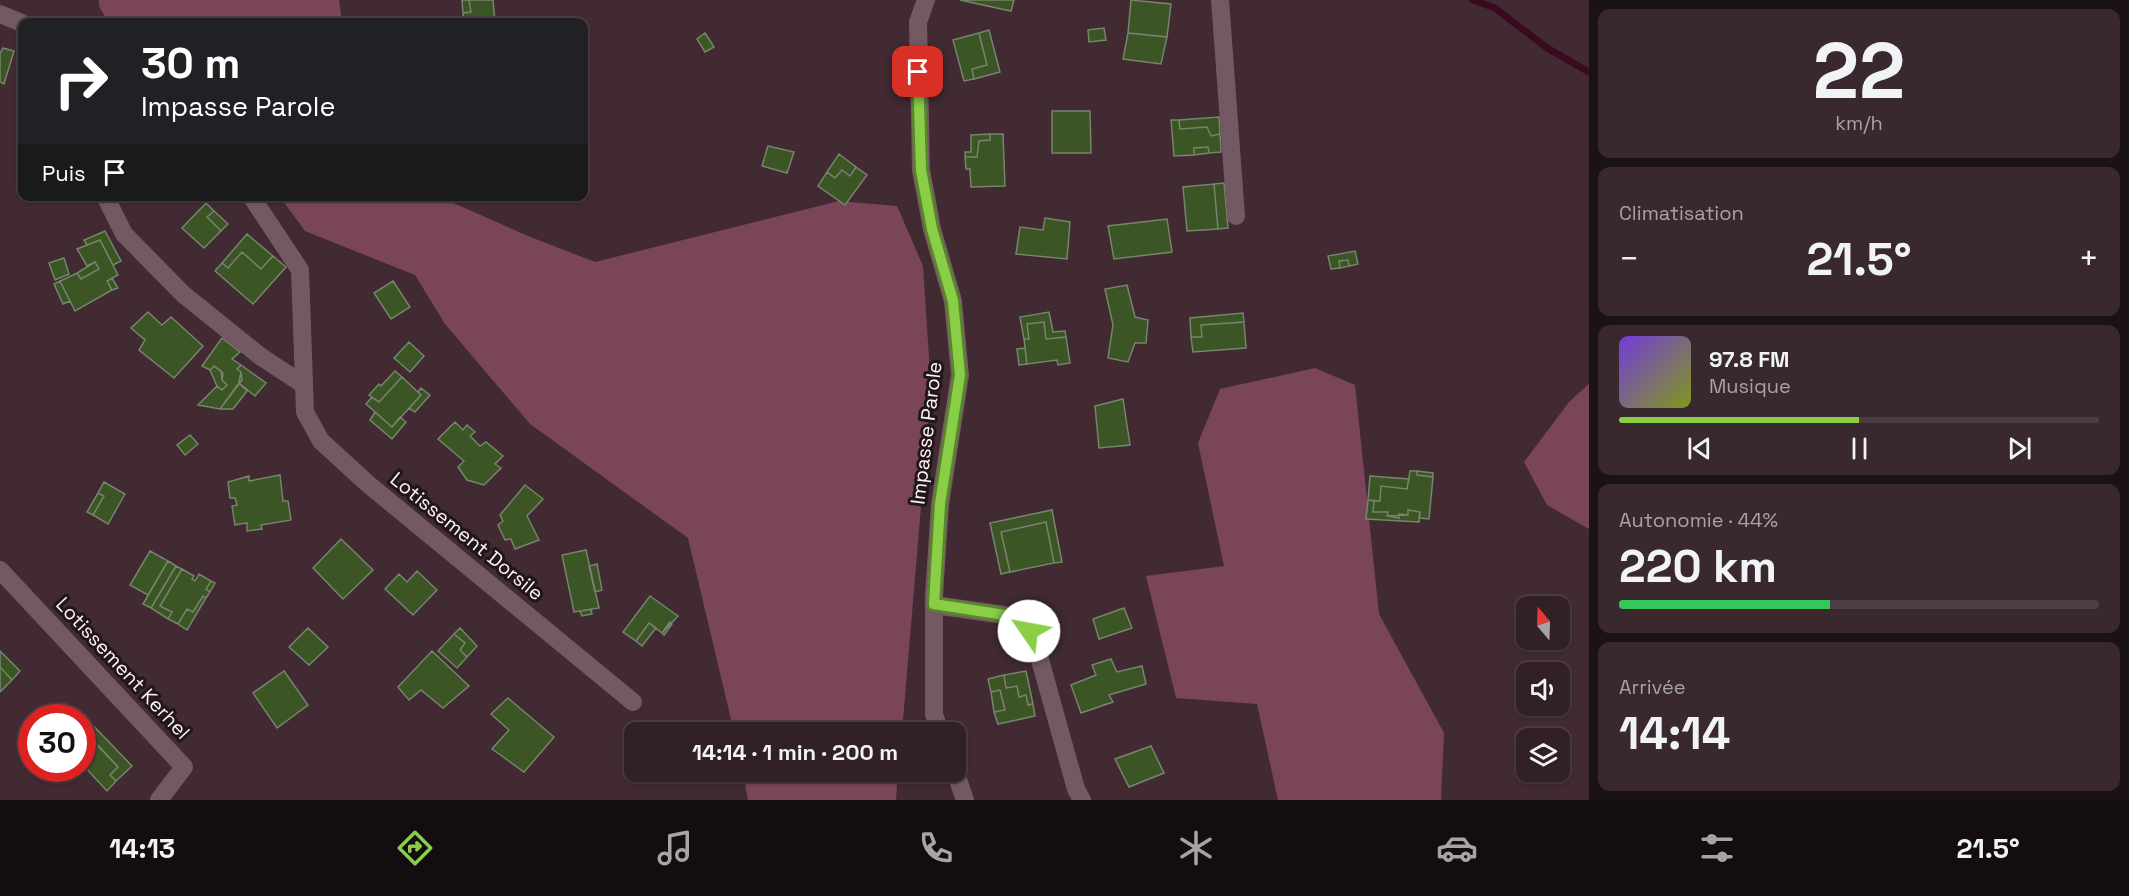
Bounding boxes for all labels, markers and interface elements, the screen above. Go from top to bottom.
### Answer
text: 22 [1813,21,1905,121]
text: 30 m [141,37,240,90]
icon: right [42,42,120,120]
pin [892,46,943,97]
icon: arrive [901,55,934,88]
text: Impasse Parole [141,89,335,124]
text: km/h [1835,110,1883,136]
icon: arrive [98,156,131,189]
text: Puis [42,159,86,187]
text: Climatisation [1619,200,1744,226]
text: 21.5° [1806,231,1912,288]
text: − [1619,238,1639,280]
text: + [2079,238,2099,280]
text: 97.8 FM [1709,345,1789,373]
street label: Impasse Parole [904,360,948,506]
text: Musique [1709,373,1791,399]
icon: previous [1683,432,1716,465]
icon: pause [1843,432,1876,465]
icon: next [2003,432,2036,465]
street label: Lotissement Dorsile [385,466,549,606]
text: Autonomie · 44% [1619,507,1778,533]
text: 220 km [1619,538,1777,595]
street label: Lotissement Kerhel [50,591,196,745]
north arrow [1516,596,1570,650]
map controls [1516,596,1570,782]
position arrow [997,599,1061,663]
button: sound [1516,662,1570,716]
text: Arrivée [1619,674,1686,700]
speed limit sign: 30 [18,704,96,782]
text: 14:14 [1619,705,1730,762]
button: layers [1516,728,1570,782]
text: 14:14 · 1 min · 200 m [692,738,898,766]
icon: directions [394,827,436,869]
icon: music [654,827,696,869]
icon: phone [915,827,957,869]
icon: climate [1175,827,1217,869]
icon: car [1436,827,1478,869]
icon: filters [1696,827,1738,869]
text: 14:13 [109,831,175,866]
text: 21.5° [1957,831,2020,866]

